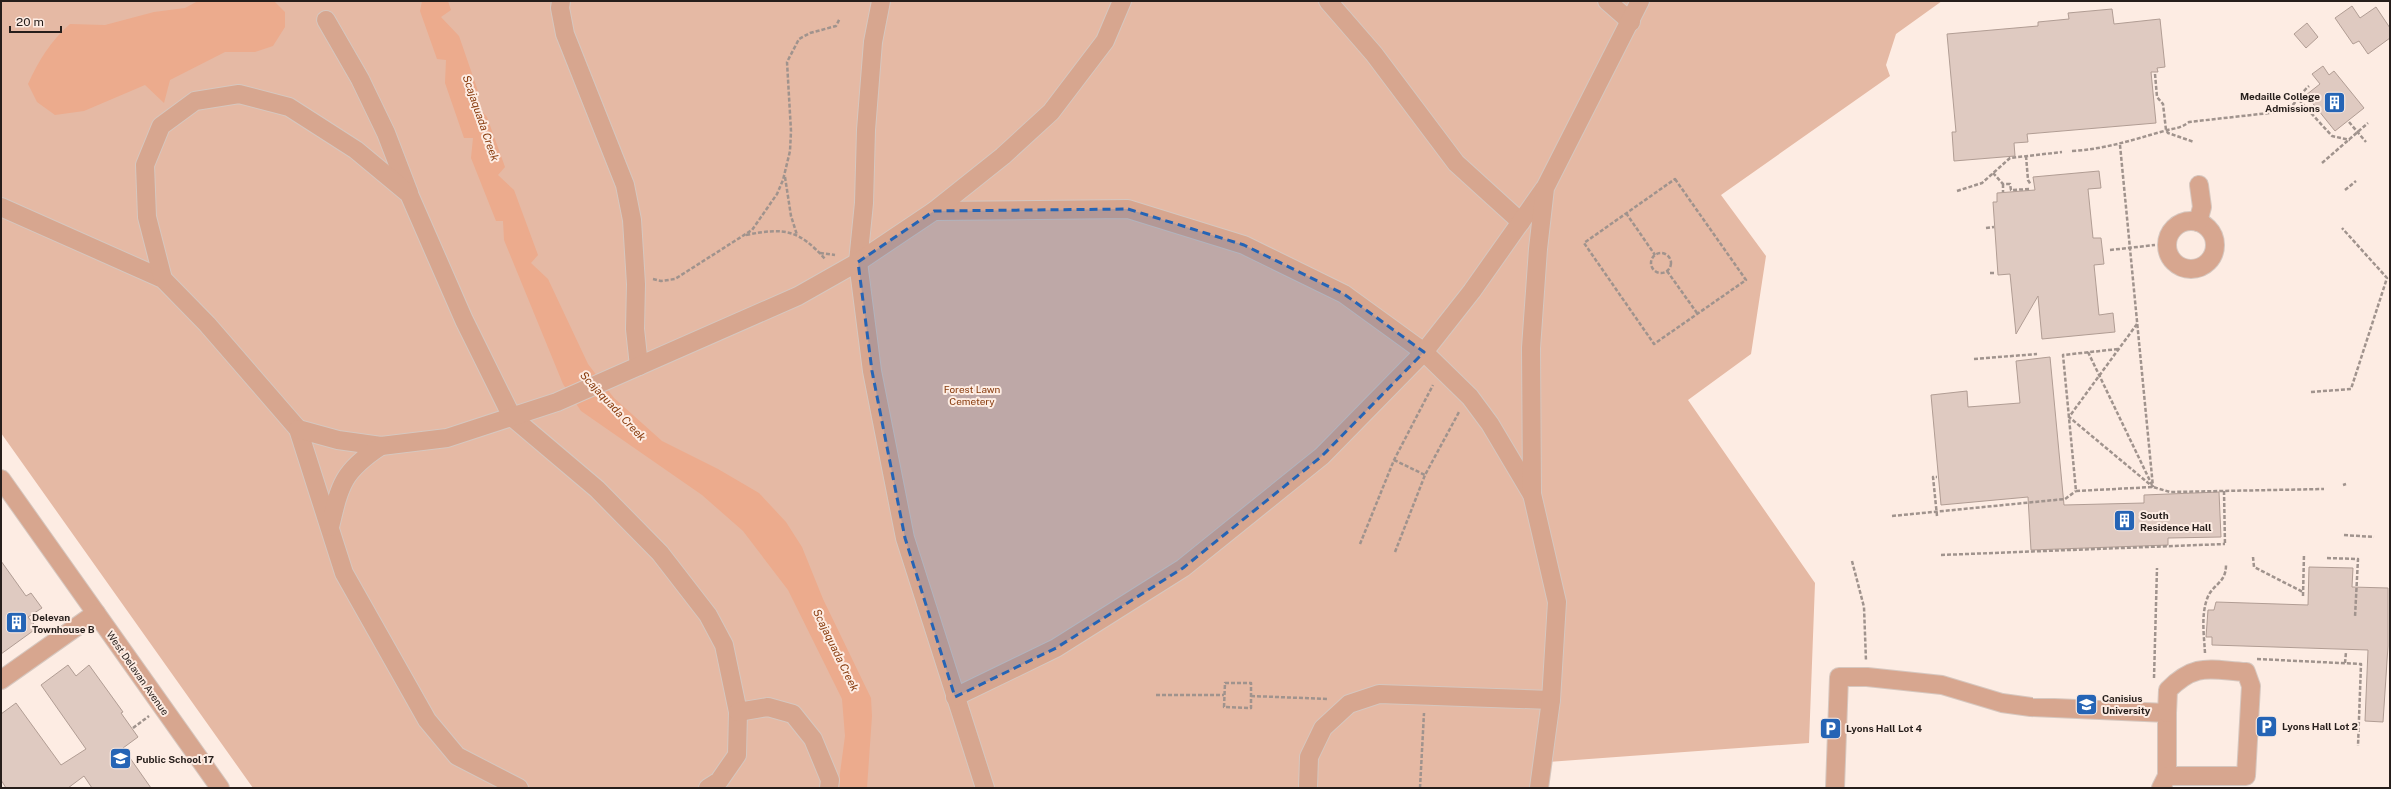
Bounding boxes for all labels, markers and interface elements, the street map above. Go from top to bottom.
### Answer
scale bar [10,8,61,34]
text: 20 m [16,15,44,29]
water label: Scajaquada Creek [461,74,501,163]
building icon: Medaille College Admissions [2322,89,2348,115]
place label: Medaille College Admissions [2240,90,2320,114]
water label: Scajaquada Creek [578,369,648,443]
park label: Forest Lawn Cemetery [944,383,1001,407]
building icon: South Residence Hall [2112,508,2138,534]
place label: South Residence Hall [2140,509,2211,533]
water label: Scajaquada Creek [811,607,861,693]
building icon: Delevan Townhouse B [4,610,30,636]
place label: Delevan Townhouse B [32,611,95,635]
street label: West Delavan Avenue [104,629,172,718]
school or university icon: Canisius University [2073,691,2099,717]
place label: Canisius University [2102,692,2151,716]
parking icon: Lyons Hall Lot 2 [2253,713,2279,739]
parking icon: Lyons Hall Lot 4 [1818,715,1844,741]
place label: Lyons Hall Lot 2 [2282,720,2358,732]
place label: Lyons Hall Lot 4 [1846,722,1923,734]
school or university icon: Public School 17 [108,746,134,772]
place label: Public School 17 [136,753,214,765]

